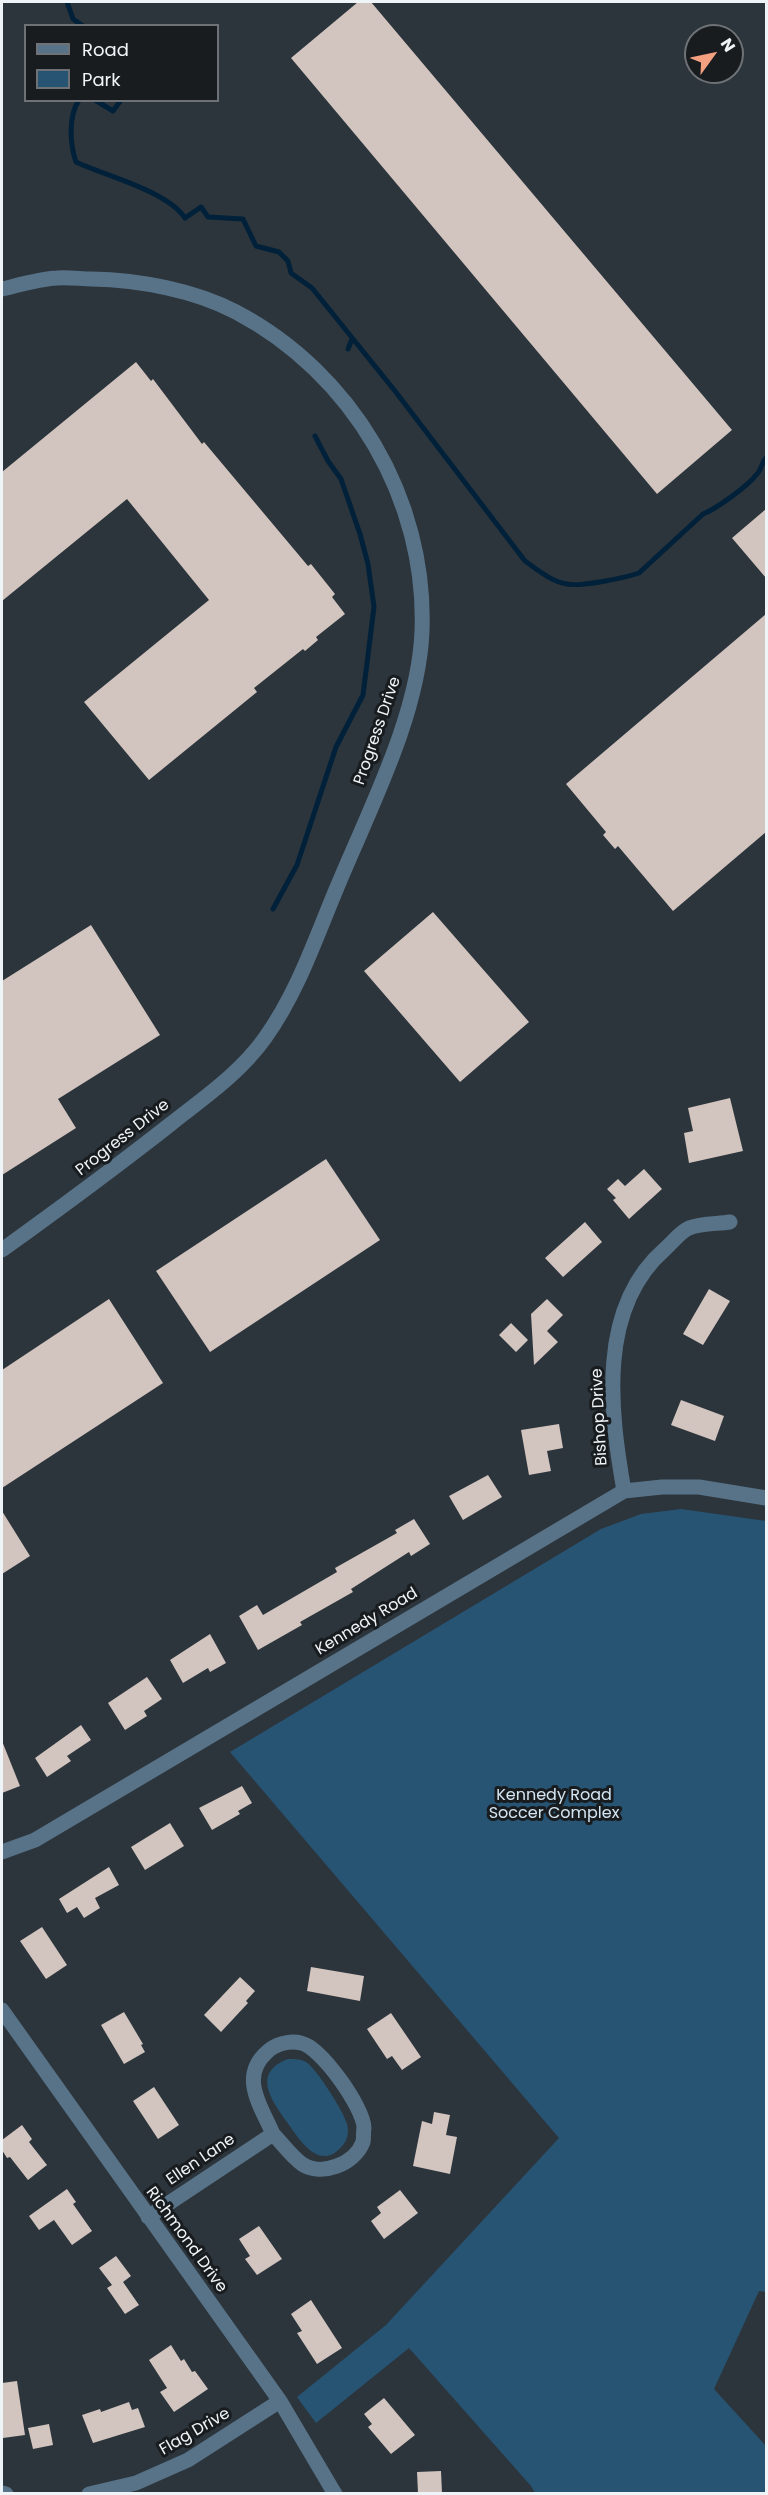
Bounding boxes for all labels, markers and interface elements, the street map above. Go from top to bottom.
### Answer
legend [24,24,219,102]
north arrow [684,24,744,84]
text: N [715,34,741,56]
text: Road [82,37,129,62]
text: Park [82,67,121,92]
street label: Progress Drive [350,674,406,788]
street label: Progress Drive [72,1096,174,1180]
street label: Bishop Drive [588,1368,612,1466]
street label: Kennedy Road [313,1584,421,1660]
park label: Kennedy Road Soccer Complex [489,1786,619,1824]
street label: Ellen Lane [163,2130,239,2190]
street label: Richmond Drive [141,2183,231,2297]
street label: Flag Drive [156,2404,234,2460]

